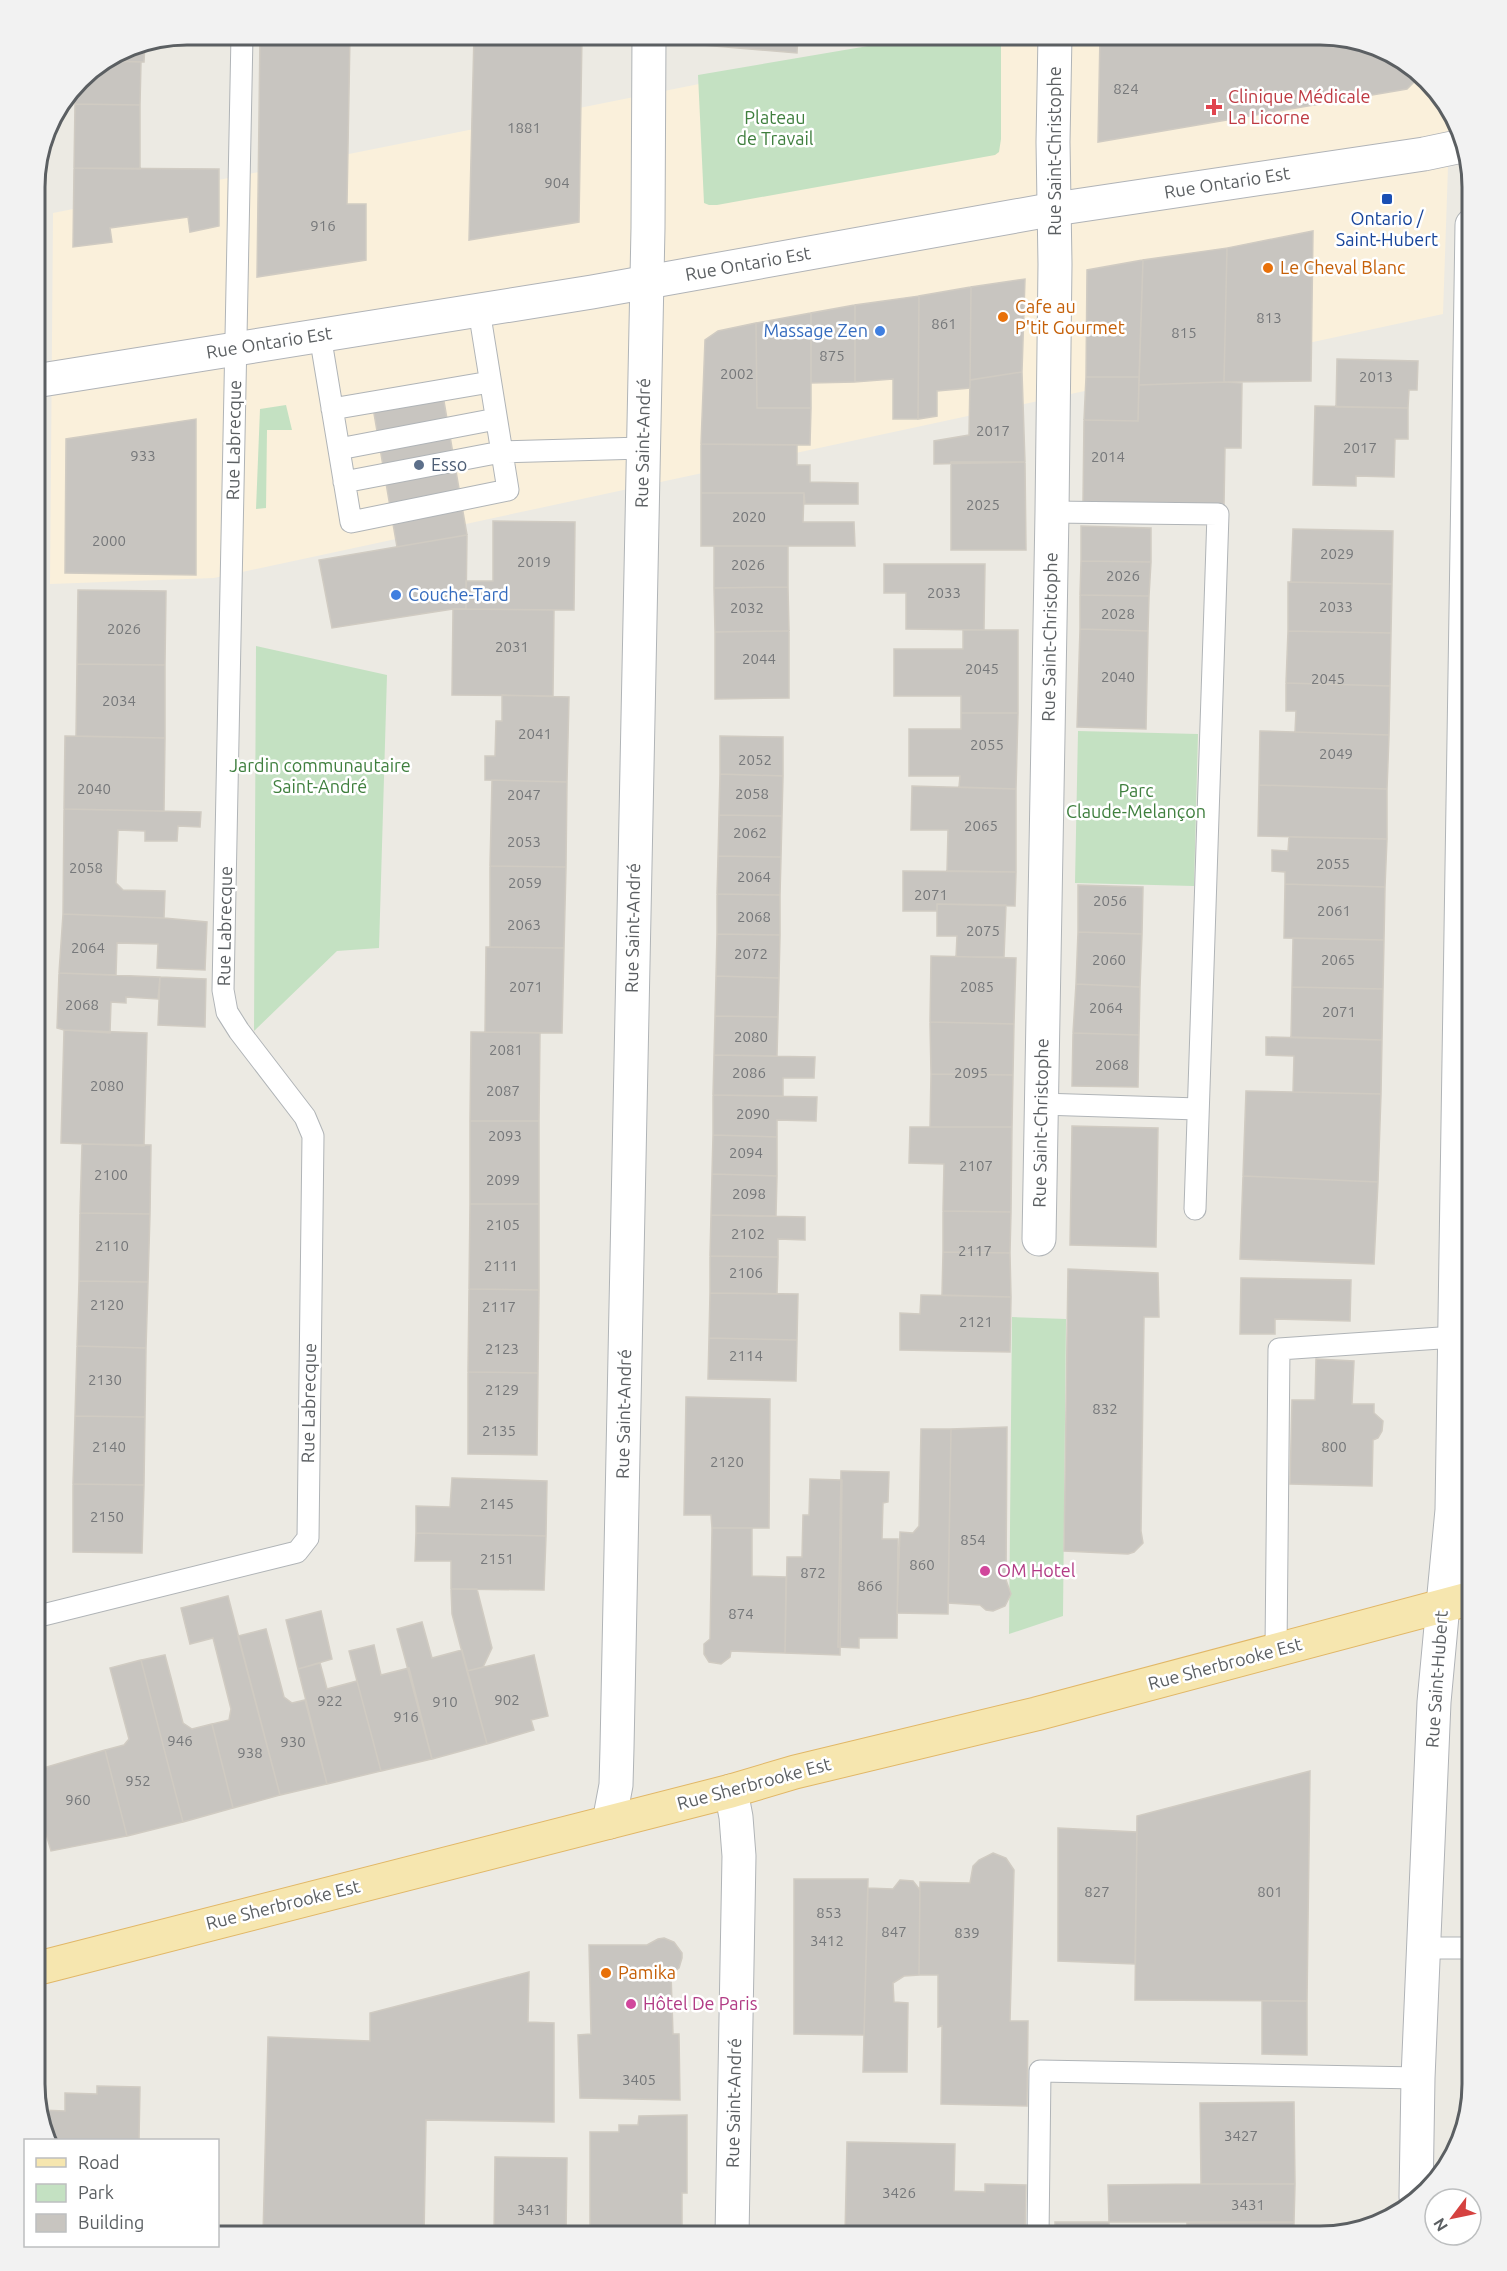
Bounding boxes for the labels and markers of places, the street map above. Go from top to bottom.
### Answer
place label: Clinique Médicale La Licorne [1228,86,1370,127]
marker: Clinique Médicale La Licorne [1205,98,1223,116]
marker: Ontario / Saint-Hubert [1380,192,1394,206]
place label: Ontario / Saint-Hubert [1336,208,1438,249]
place label: Le Cheval Blanc [1280,257,1405,277]
marker: Le Cheval Blanc [1261,261,1275,275]
place label: Cafe au P'tit Gourmet [1015,296,1125,337]
marker: Cafe au P'tit Gourmet [996,310,1010,324]
place label: Massage Zen [763,320,868,340]
marker: Massage Zen [873,324,887,338]
place label: Esso [431,454,467,474]
marker: Esso [412,458,426,472]
place label: Couche-Tard [408,584,509,604]
marker: Couche-Tard [389,588,403,602]
place label: OM Hotel [997,1560,1076,1580]
marker: OM Hotel [978,1564,992,1578]
place label: Pamika [618,1962,676,1982]
marker: Pamika [599,1966,613,1980]
place label: Hôtel De Paris [643,1993,758,2013]
marker: Hôtel De Paris [624,1997,638,2011]

